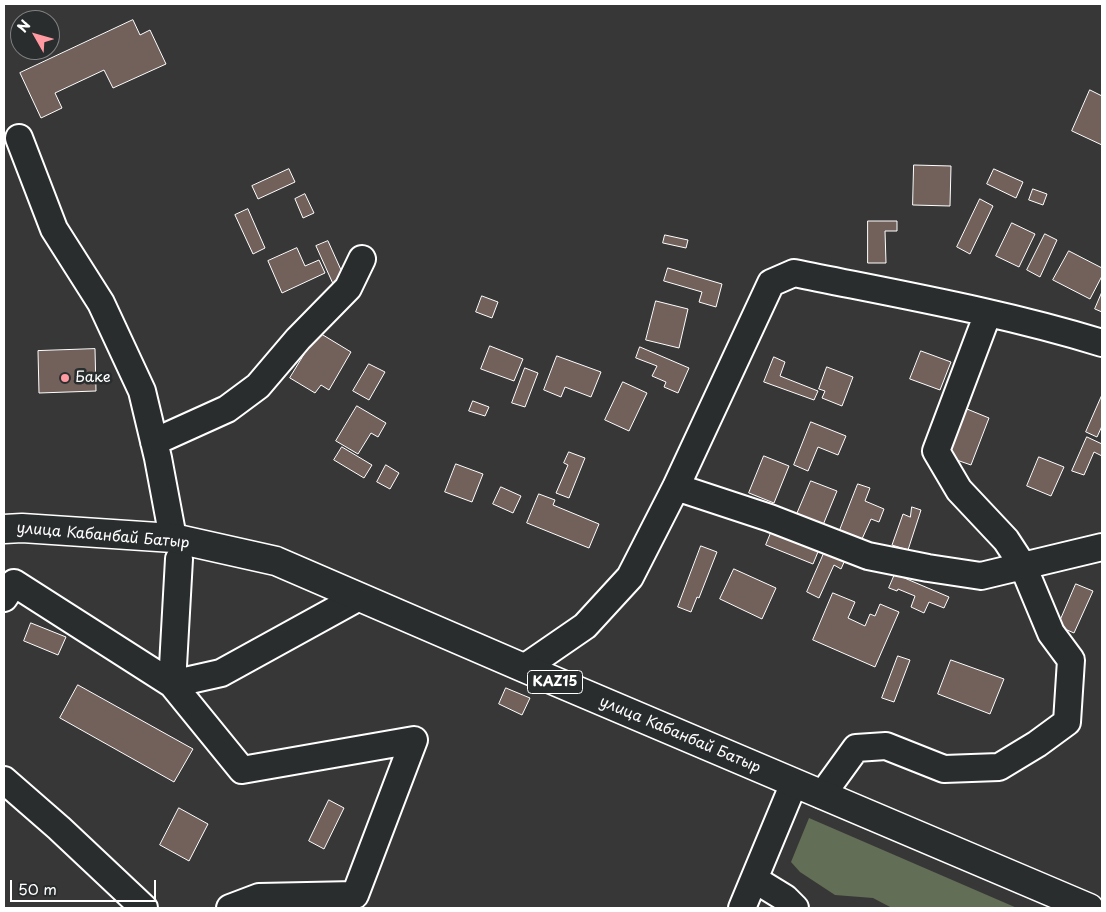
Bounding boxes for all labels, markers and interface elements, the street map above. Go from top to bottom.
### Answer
north arrow [10,10,60,60]
text: N [12,15,35,37]
place label: Баке [75,369,111,387]
marker: Баке [59,372,71,384]
street label: улица Кабанбай Батыр [16,519,190,553]
road number: KAZ15 [528,670,582,694]
street label: улица Кабанбай Батыр [597,693,763,777]
scale bar [12,870,159,902]
text: 50 m [18,877,57,900]

